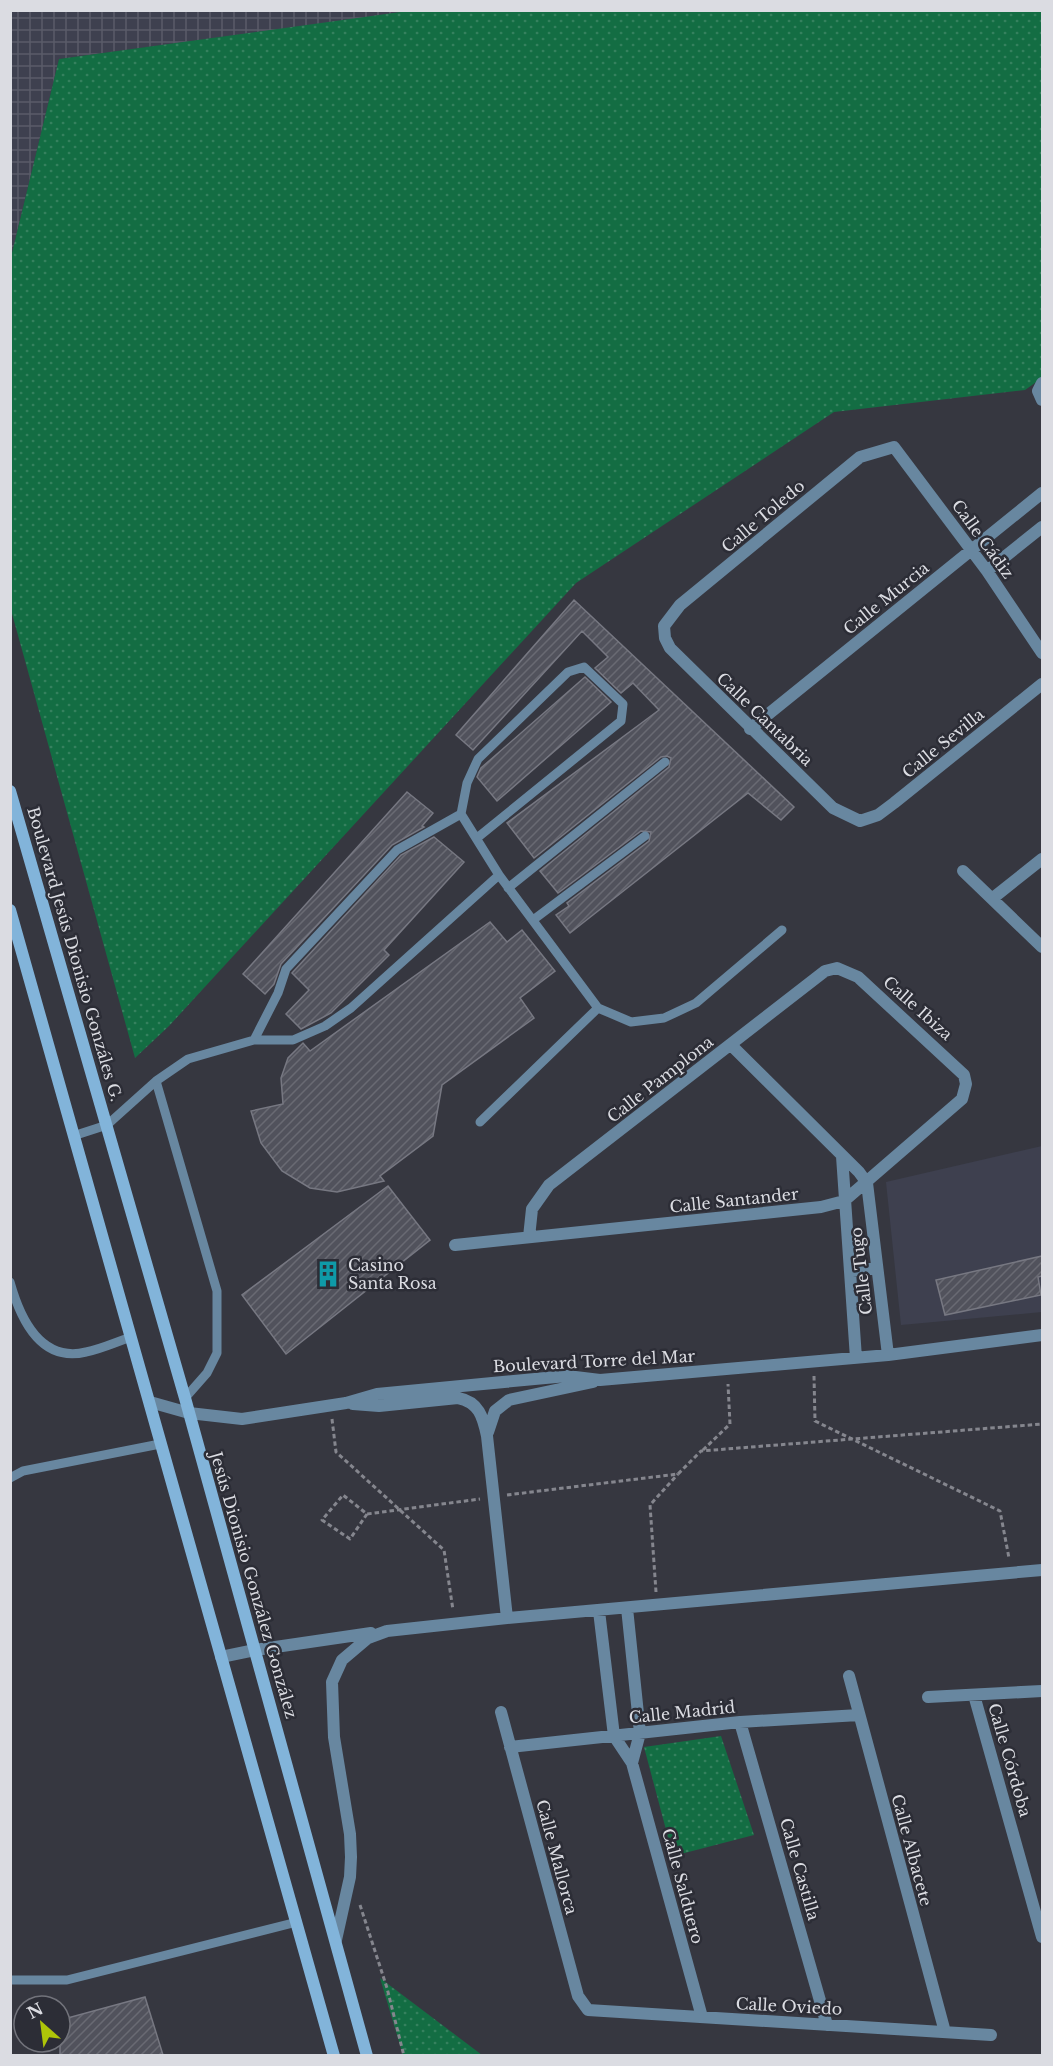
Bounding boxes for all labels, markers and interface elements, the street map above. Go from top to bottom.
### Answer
street label: Calle Toledo [717,475,809,557]
street label: Calle Cádiz [948,496,1018,582]
street label: Calle Murcia [839,557,933,639]
street label: Calle Cantabria [713,668,817,770]
street label: Calle Sevilla [898,704,988,782]
street label: Boulevard Jesús Dionisio Gonzáles G. [23,804,127,1104]
street label: Calle Ibiza [879,972,957,1044]
street label: Calle Pamplona [603,1031,717,1127]
street label: Calle Santander [669,1183,800,1217]
street label: Calle Tugo [846,1226,876,1316]
place label: Casino Santa Rosa [348,1255,437,1293]
building icon: Casino Santa Rosa [313,1259,343,1289]
street label: Boulevard Torre del Mar [492,1346,696,1376]
street label: Jesús Dionisio González González [206,1447,302,1721]
street label: Calle Madrid [628,1696,736,1728]
street label: Calle Córdoba [984,1701,1036,1819]
street label: Calle Albacete [887,1792,937,1908]
street label: Calle Mallorca [532,1797,582,1917]
street label: Calle Castilla [776,1815,824,1923]
street label: Calle Salduero [658,1826,708,1946]
street label: Calle Oviedo [735,1993,843,2019]
north arrow [12,1994,72,2054]
text: N [24,1998,46,2023]

